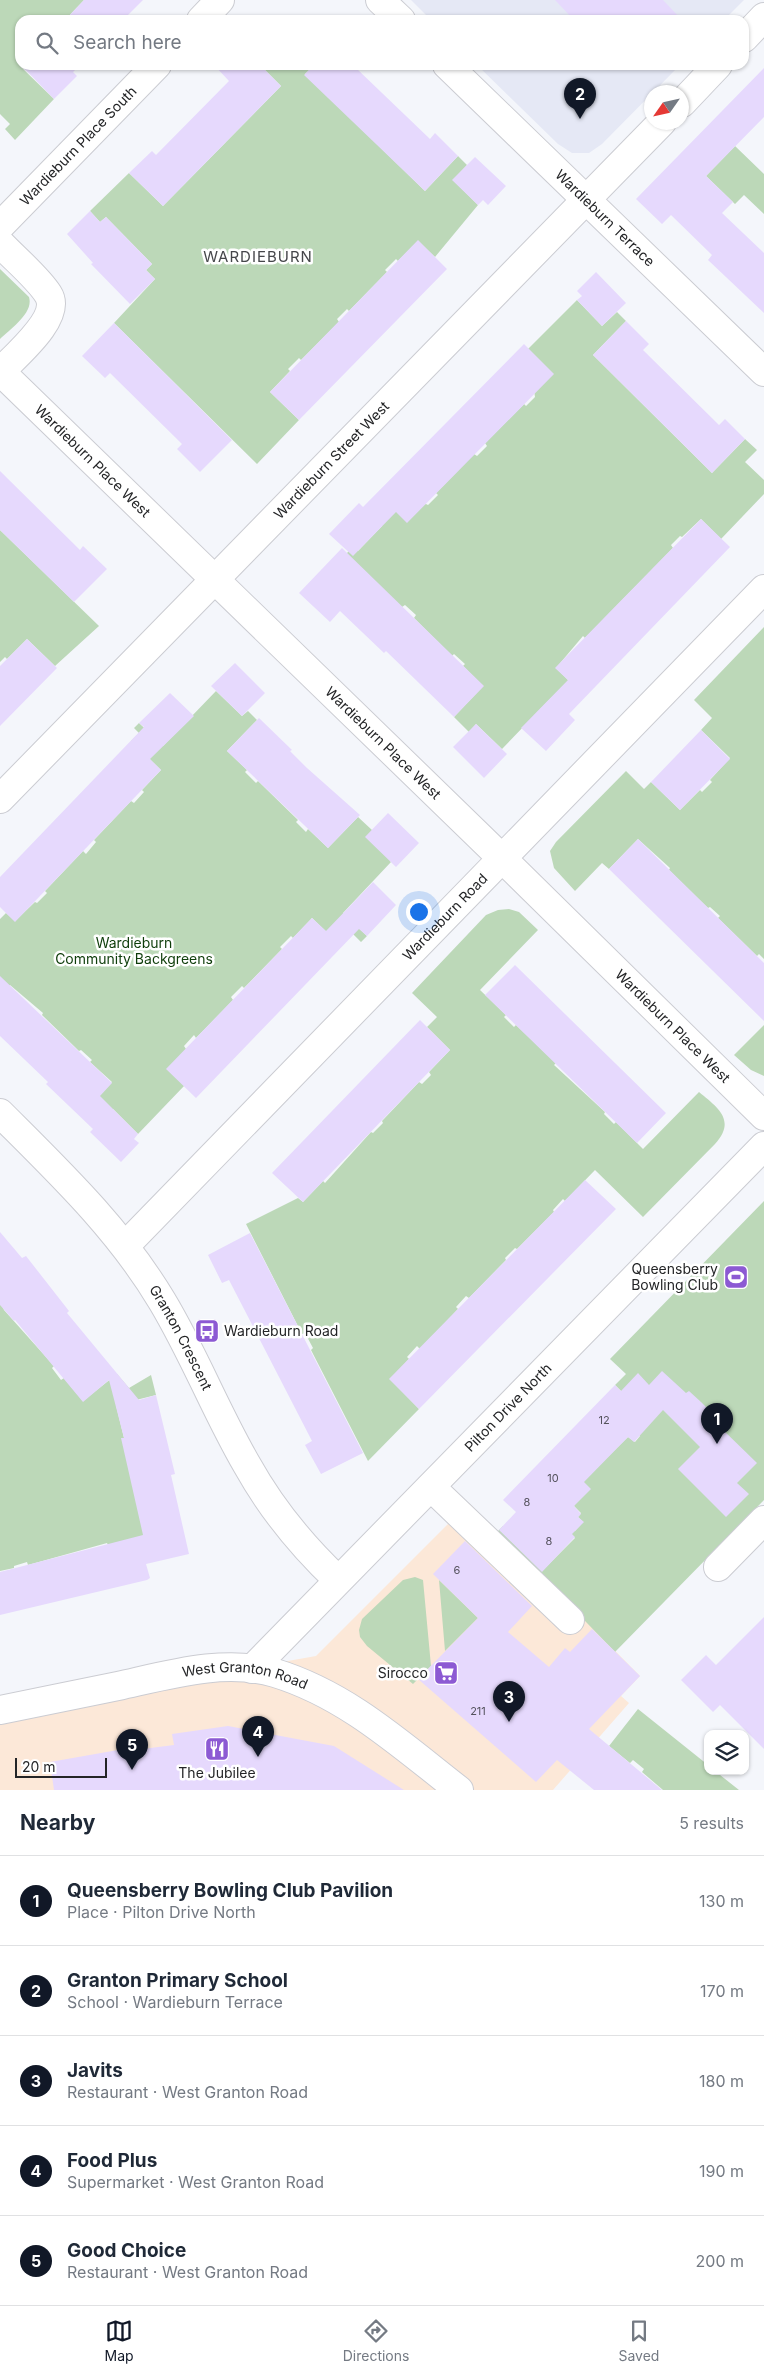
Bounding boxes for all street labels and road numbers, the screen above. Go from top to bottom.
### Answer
street label: Wardieburn Place South [16,82,140,209]
street label: Wardieburn Terrace [552,166,659,270]
street label: Wardieburn Street West [270,397,392,522]
street label: Wardieburn Place West [32,401,154,521]
street label: Wardieburn Place West [322,683,445,803]
street label: Wardieburn Road [399,870,491,964]
street label: Wardieburn Place West [612,966,734,1086]
street label: Granton Crescent [146,1281,216,1393]
street label: Pilton Drive North [461,1359,555,1455]
street label: West Granton Road [181,1658,311,1692]

